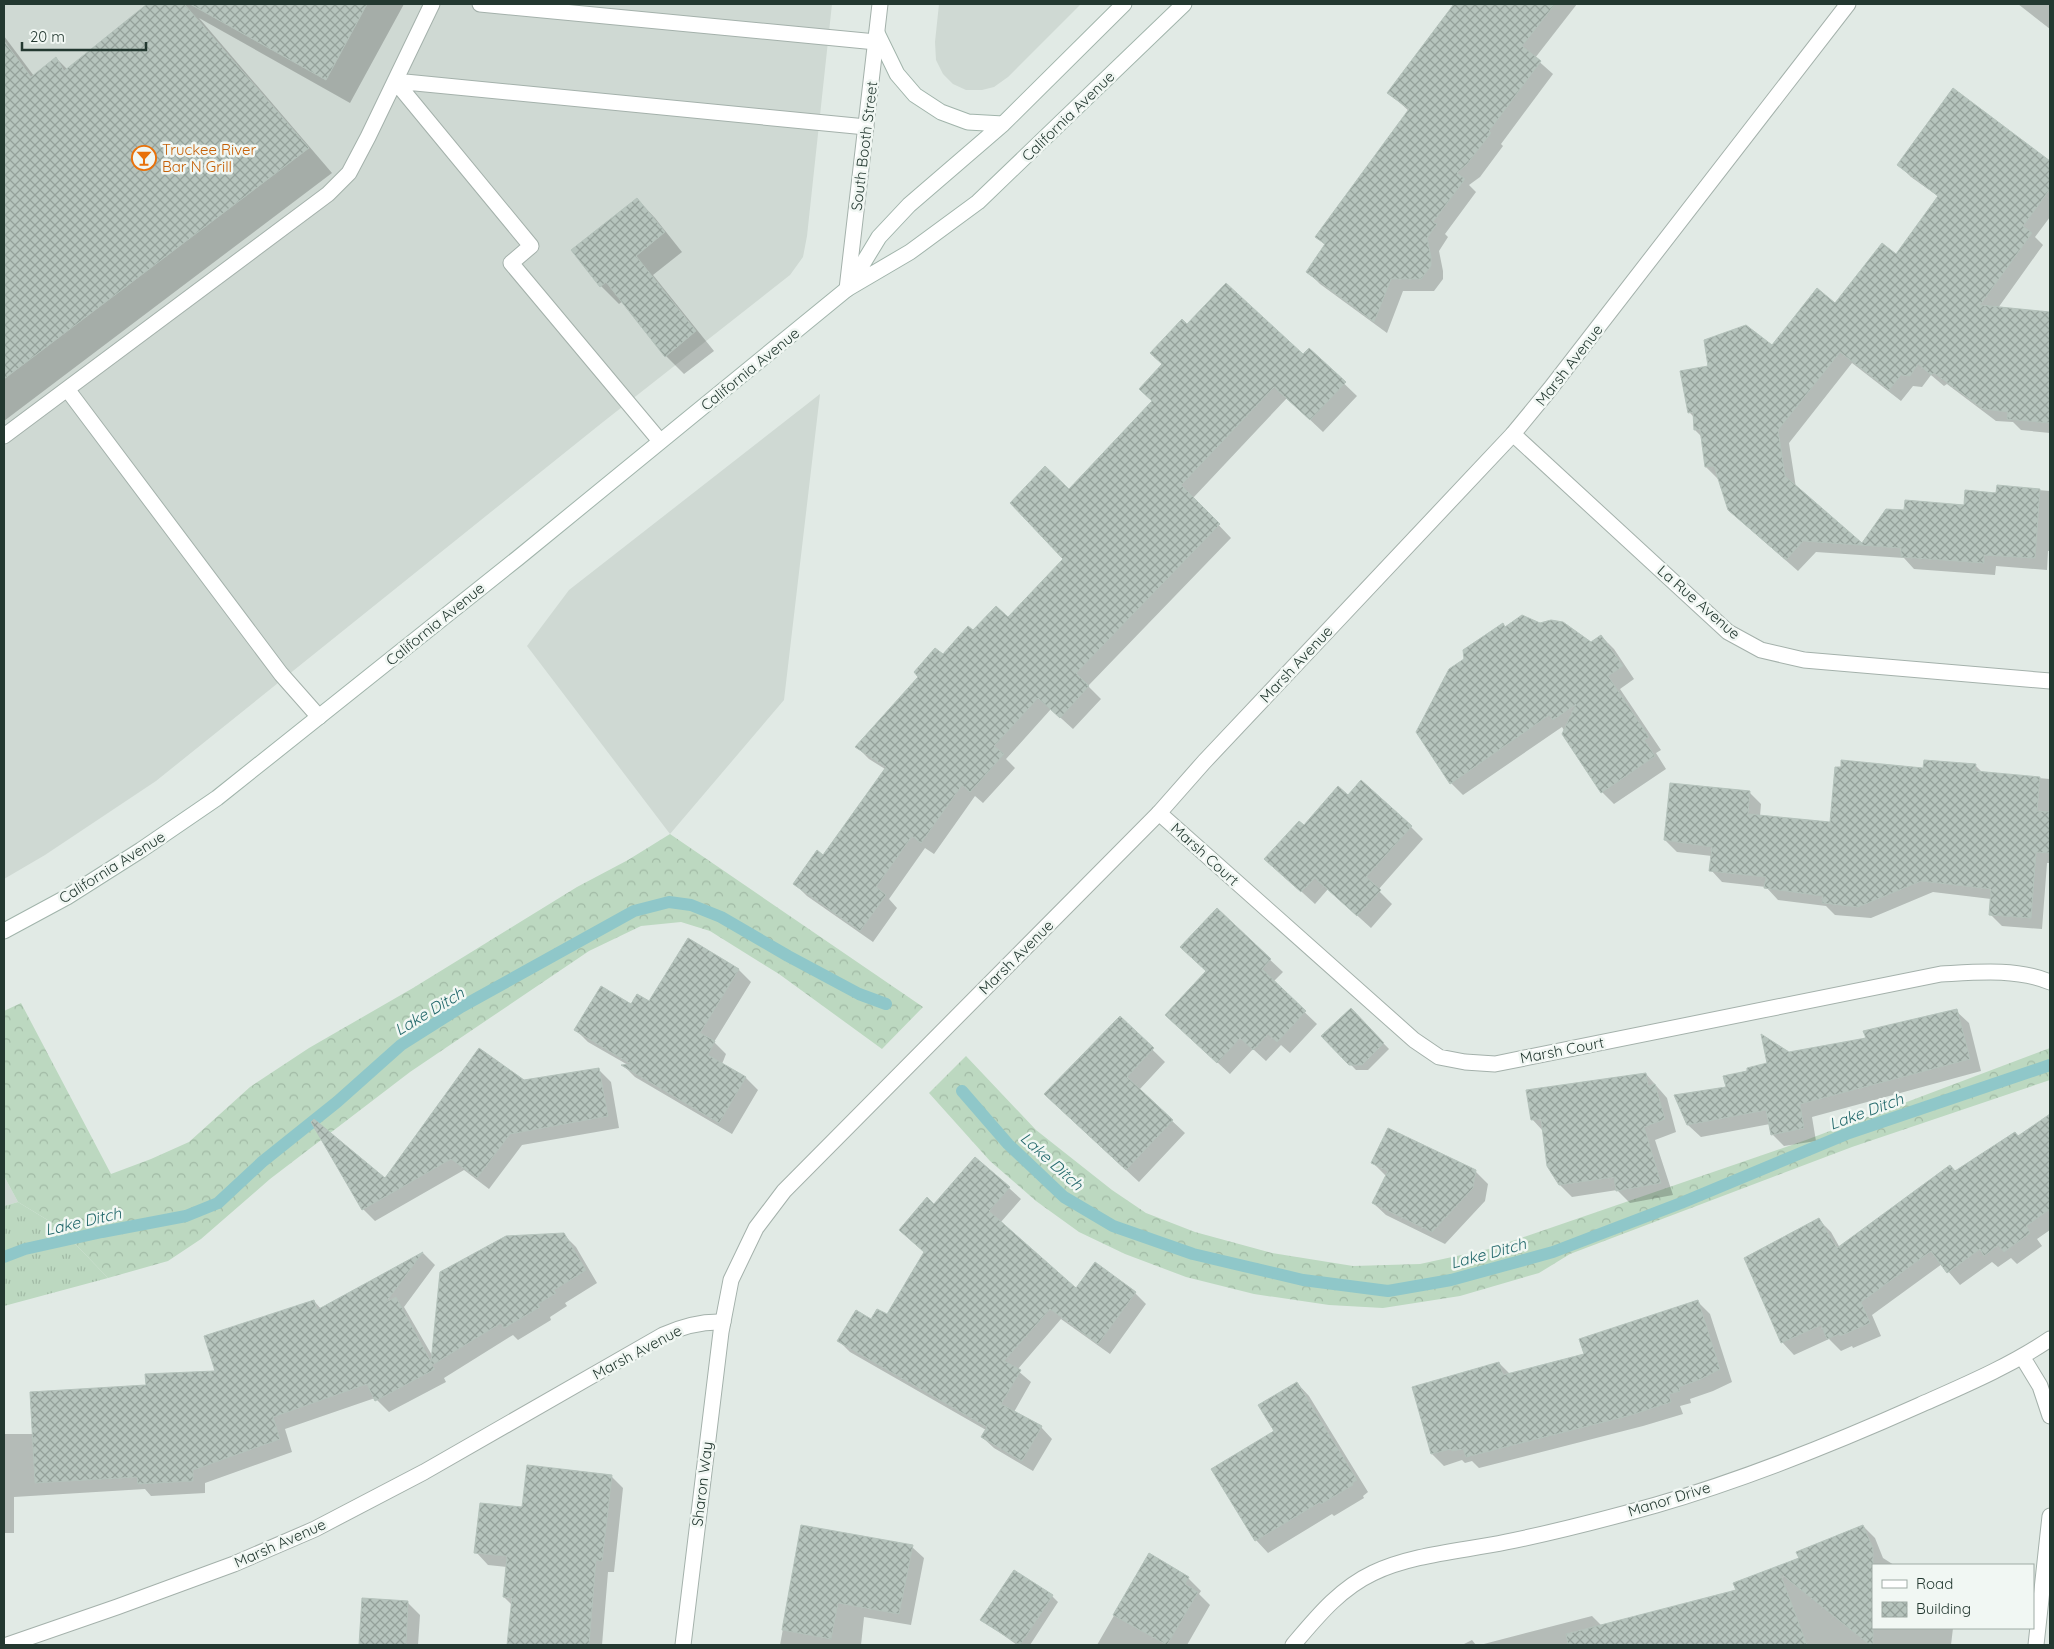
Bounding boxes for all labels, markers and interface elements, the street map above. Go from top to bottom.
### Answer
scale bar [22,20,146,52]
text: 20 m [30,27,65,46]
street label: California Avenue [1018,67,1118,165]
street label: South Booth Street [847,80,881,212]
place label: Truckee River Bar N Grill [162,140,257,176]
bar icon: Truckee River Bar N Grill [131,145,157,171]
street label: Marsh Avenue [1531,320,1607,410]
street label: California Avenue [697,323,803,415]
street label: La Rue Avenue [1654,561,1744,643]
street label: California Avenue [382,578,488,670]
street label: Marsh Avenue [1256,622,1336,706]
street label: Marsh Court [1167,818,1243,890]
street label: California Avenue [55,827,169,907]
street label: Marsh Avenue [975,916,1057,998]
water label: Lake Ditch [391,982,468,1040]
street label: Marsh Court [1518,1033,1606,1067]
water label: Lake Ditch [1826,1088,1907,1134]
water label: Lake Ditch [1017,1128,1088,1195]
water label: Lake Ditch [43,1202,124,1239]
water label: Lake Ditch [1448,1233,1529,1273]
street label: Marsh Avenue [589,1321,685,1383]
street label: Sharon Way [687,1441,717,1527]
street label: Manor Drive [1625,1477,1713,1521]
street label: Marsh Avenue [231,1514,329,1572]
legend [1872,1564,2034,1629]
text: Road [1916,1574,1953,1593]
text: Building [1916,1599,1971,1618]

